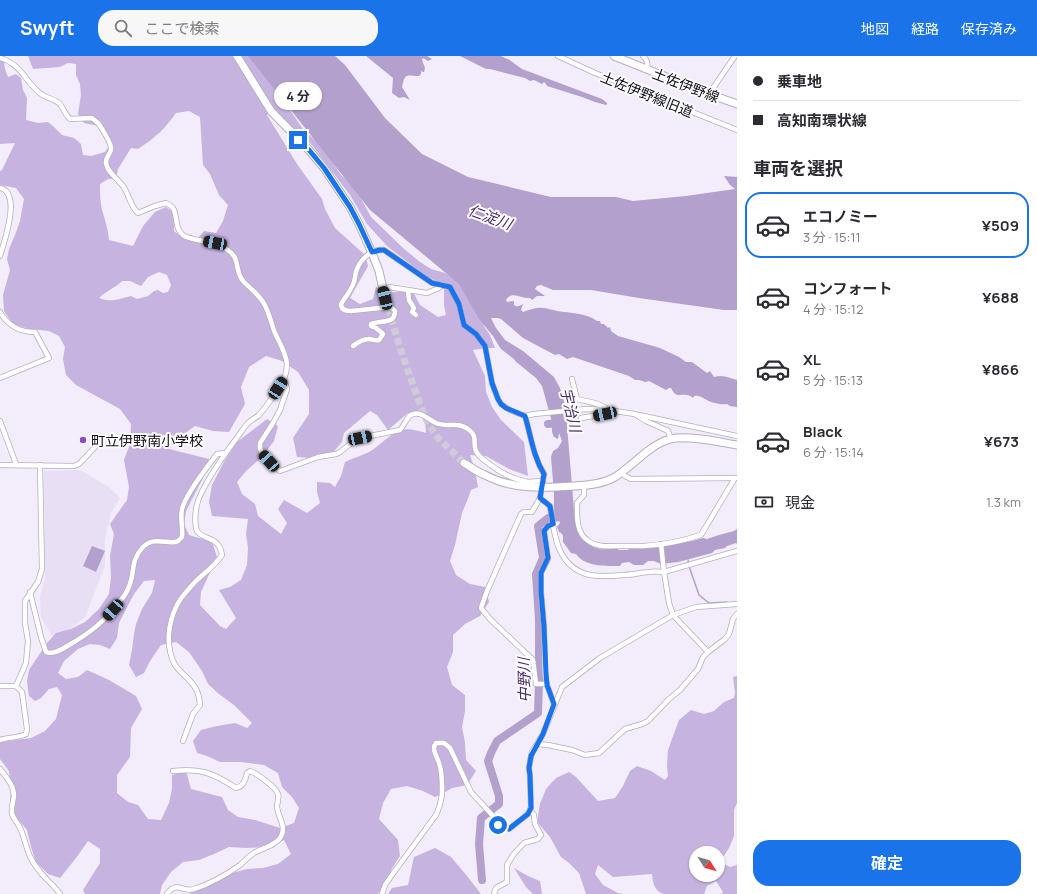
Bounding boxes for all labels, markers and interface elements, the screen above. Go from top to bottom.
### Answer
search box [98,10,378,46]
text: Swyft [20,15,74,41]
icon: search [112,17,134,39]
text: ここで検索 [144,18,219,39]
text: 地図 [861,19,889,38]
text: 経路 [911,19,939,38]
text: 保存済み [961,19,1017,38]
street label: 土佐伊野線 [650,64,722,106]
street label: 土佐伊野線旧道 [598,67,696,121]
text: 乗車地 [777,71,822,92]
callout: 4 分 [274,82,322,110]
text: 4 分 [286,87,310,105]
text: 高知南環状線 [777,110,867,131]
route end [289,131,307,149]
text: 車両を選択 [753,156,843,180]
water label: 仁淀川 [465,199,517,235]
text: エコノミー [803,206,878,227]
icon: car [755,207,791,243]
text: ¥509 [982,215,1019,236]
text: 3 分 · 15:11 [803,228,861,246]
car [202,235,228,251]
text: コンフォート [803,278,893,299]
icon: car [755,279,791,315]
car [376,285,394,311]
text: ¥688 [982,287,1019,308]
text: 4 分 · 15:12 [803,300,863,318]
text: XL [803,349,821,370]
icon: car [755,351,791,387]
text: ¥866 [982,359,1019,380]
text: 5 分 · 15:13 [803,371,863,389]
car [266,375,290,401]
water label: 宇治川 [556,386,587,436]
car [592,406,618,422]
text: Black [803,421,842,442]
icon: car [755,423,791,459]
car [347,430,373,446]
place label: 町立伊野南小学校 [91,431,203,450]
text: ¥673 [984,431,1019,452]
marker: 町立伊野南小学校 [78,435,88,445]
text: 6 分 · 15:14 [803,443,864,461]
car [257,448,281,474]
icon: cash [753,491,775,513]
text: 現金 [785,492,815,513]
text: 1.3 km [986,493,1021,511]
car [101,597,125,623]
water label: 中野川 [513,655,535,703]
route start [489,816,507,834]
button: 確定 [753,840,1021,886]
north arrow [689,846,725,882]
map controls [689,846,725,882]

